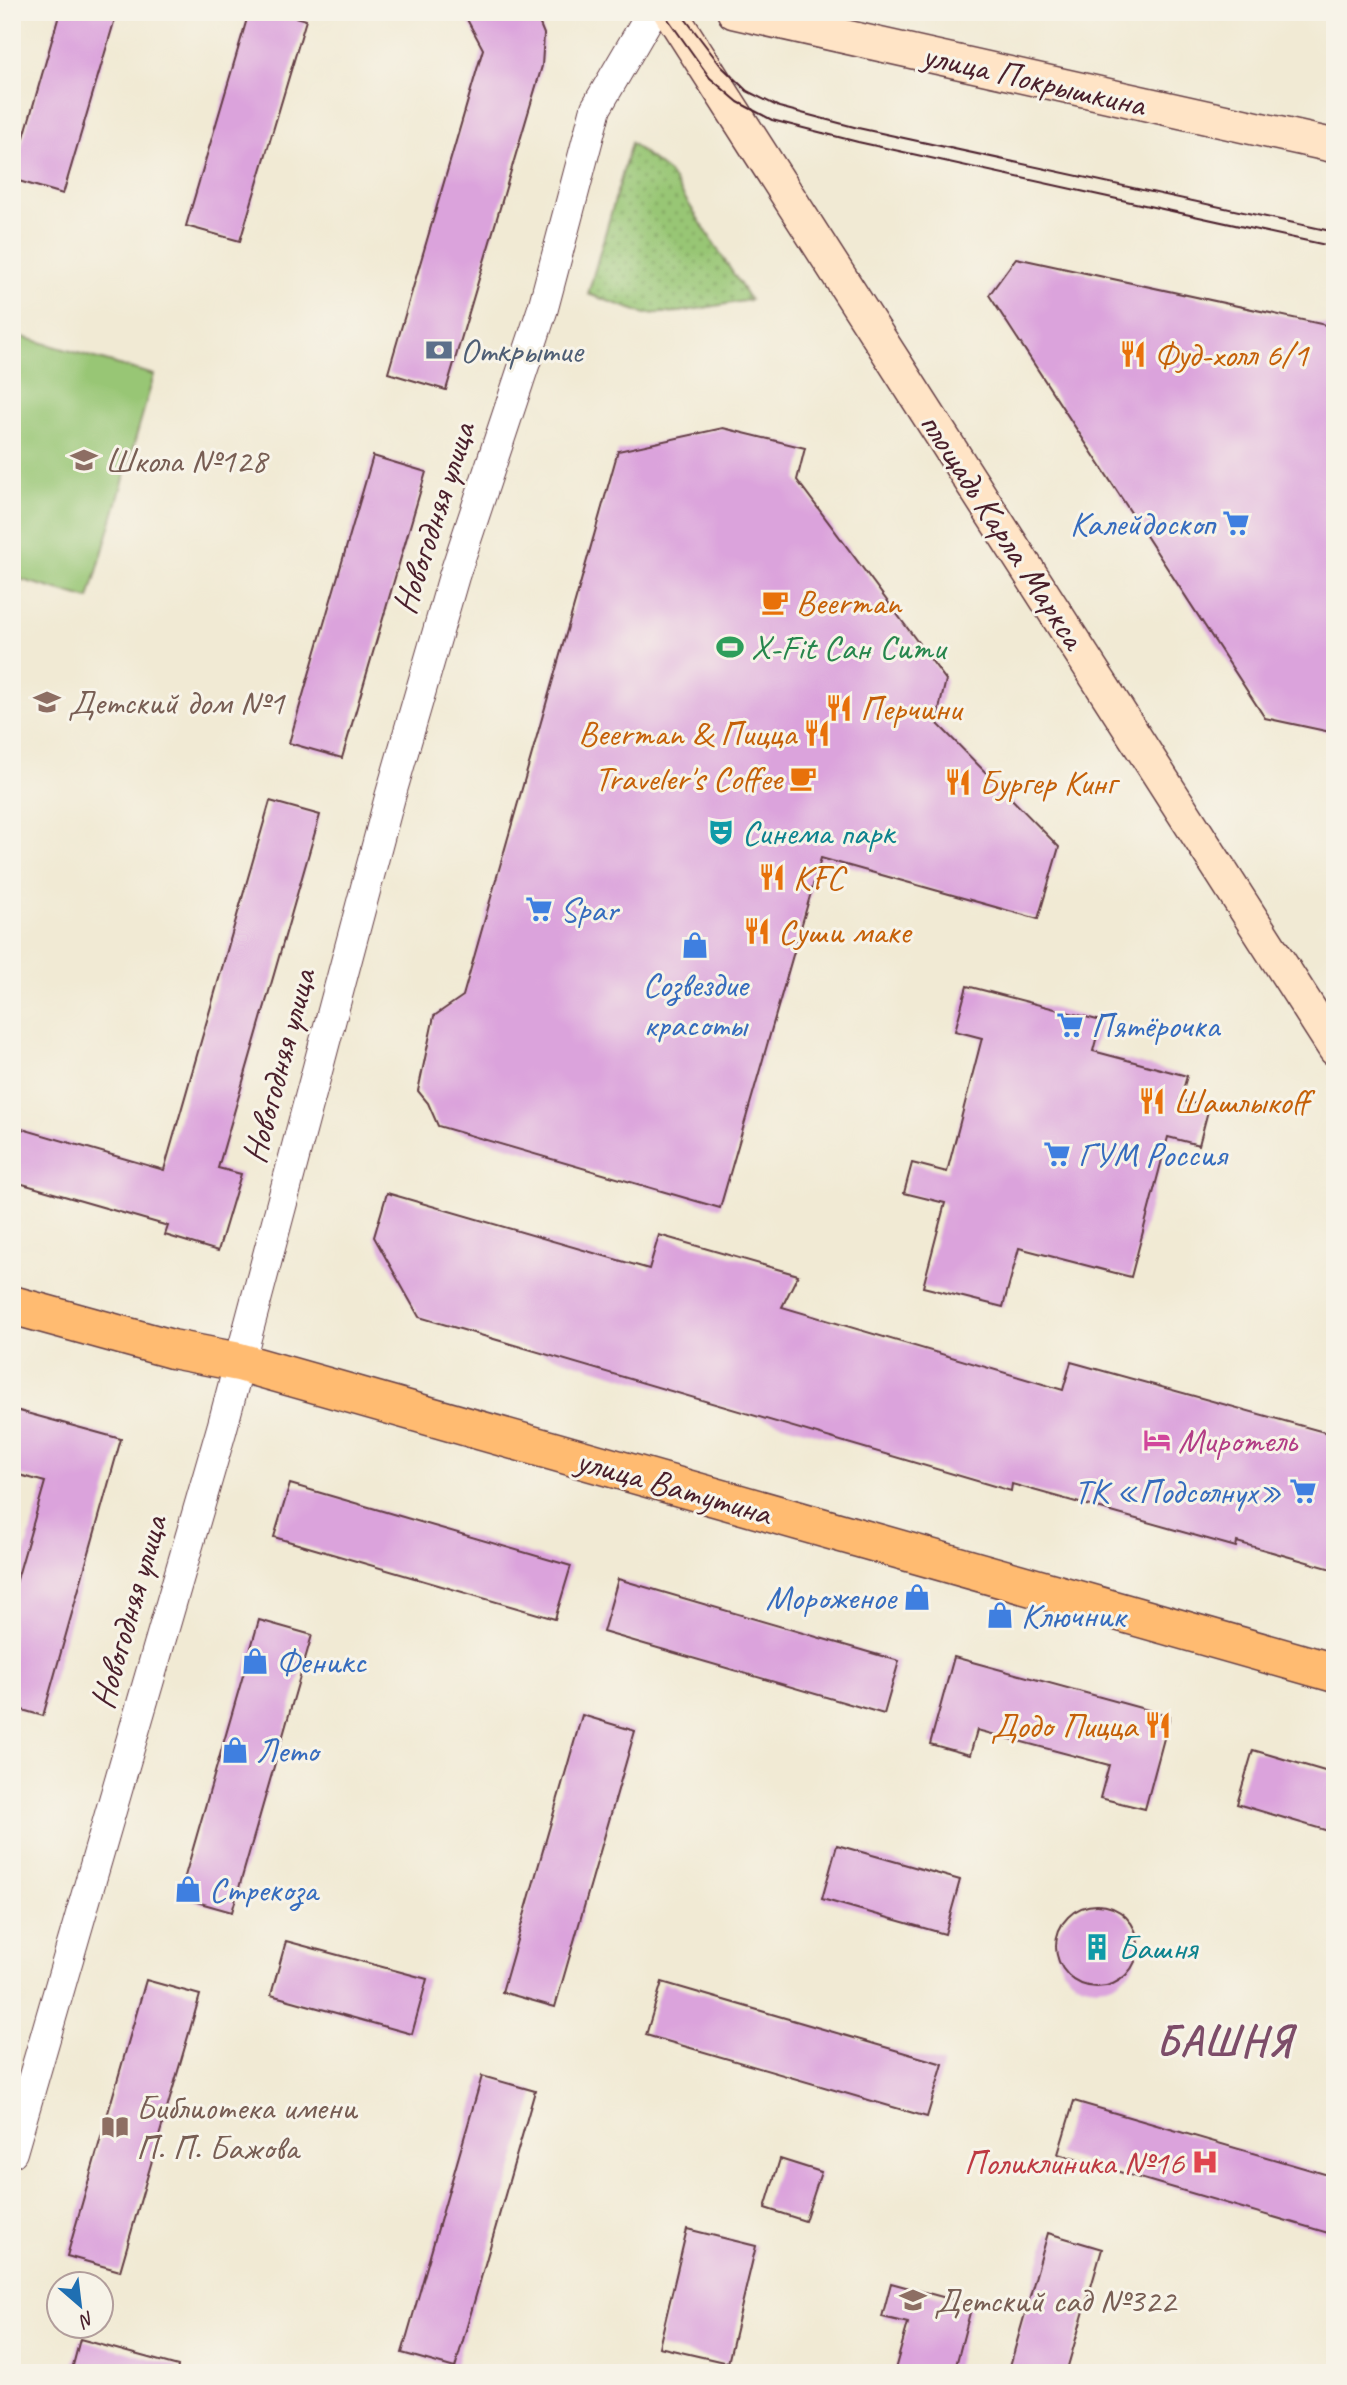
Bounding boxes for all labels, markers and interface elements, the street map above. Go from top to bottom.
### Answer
street label: улица Покрышкина [916,32,1152,127]
place label: Открытие [460,328,585,373]
place label: Фуд-холл 6/1 [1154,332,1311,377]
bank icon: Открытие [424,335,454,365]
restaurant icon: Фуд-холл 6/1 [1118,339,1148,369]
street label: площадь Карла Маркса [909,403,1097,659]
street label: Новогодняя улица [381,415,486,619]
place label: Школа №128 [105,438,270,483]
school or university icon: Школа №128 [69,445,99,475]
place label: Калейдоскоп [1070,501,1217,546]
supermarket icon: Калейдоскоп [1221,508,1251,538]
place label: Beerman [796,580,903,625]
cafe icon: Beerman [760,587,790,617]
place label: X-Fit Сан Сити [751,625,948,670]
sports icon: X-Fit Сан Сити [715,632,745,662]
place label: Детский дом №1 [68,680,287,725]
place label: Перчини [860,686,965,731]
school or university icon: Детский дом №1 [32,687,62,717]
restaurant icon: Перчини [824,693,854,723]
place label: Beerman & Пицца [578,711,798,756]
restaurant icon: Beerman & Пицца [802,718,832,748]
place label: Traveler's Coffee [595,756,785,801]
place label: Бургер Кинг [979,760,1121,805]
cafe icon: Traveler's Coffee [788,763,818,793]
restaurant icon: Бургер Кинг [943,767,973,797]
place label: Синема парк [742,810,897,855]
theatre icon: Синема парк [706,817,736,847]
place label: KFC [793,855,848,900]
restaurant icon: KFC [757,862,787,892]
place label: Spar [560,887,621,932]
supermarket icon: Spar [524,894,554,924]
place label: Суши маке [778,909,913,954]
restaurant icon: Суши маке [742,916,772,946]
shop icon: Созвездие красоты [680,930,710,960]
place label: Созвездие красоты [642,962,750,1047]
street label: Новогодняя улица [231,963,326,1168]
place label: Пятёрочка [1091,1003,1221,1048]
supermarket icon: Пятёрочка [1055,1010,1085,1040]
place label: Шашлыкоff [1173,1079,1316,1124]
restaurant icon: Шашлыкоff [1137,1086,1167,1116]
place label: ГУМ Россия [1078,1132,1229,1177]
supermarket icon: ГУМ Россия [1042,1139,1072,1169]
place label: Миротель [1178,1418,1298,1463]
hotel icon: Миротель [1142,1425,1172,1455]
street label: улица Ватутина [570,1437,779,1536]
place label: ТК «Подсолнух» [1074,1469,1282,1514]
supermarket icon: ТК «Подсолнух» [1288,1476,1318,1506]
street label: Новогодняя улица [80,1509,178,1714]
place label: Мороженое [765,1575,899,1620]
shop icon: Мороженое [902,1582,932,1612]
place label: Ключник [1021,1593,1128,1638]
shop icon: Ключник [985,1600,1015,1630]
place label: Феникс [276,1639,367,1684]
shop icon: Феникс [240,1646,270,1676]
place label: Додо Пицца [991,1703,1140,1748]
restaurant icon: Додо Пицца [1143,1710,1173,1740]
place label: Лето [256,1728,322,1773]
shop icon: Лето [220,1735,250,1765]
place label: Стрекоза [209,1867,320,1912]
shop icon: Стрекоза [173,1874,203,1904]
place label: Башня [1118,1925,1199,1970]
building icon: Башня [1082,1932,1112,1962]
district label: БАШНЯ [1156,2015,1298,2068]
place label: Библиотека имени П. П. Бажова [136,2085,359,2170]
library icon: Библиотека имени П. П. Бажова [100,2112,130,2142]
place label: Поликлиника №16 [964,2140,1185,2185]
hospital icon: Поликлиника №16 [1190,2147,1220,2177]
north arrow [46,2270,116,2340]
place label: Детский сад №322 [934,2278,1179,2323]
school or university icon: Детский сад №322 [898,2285,928,2315]
text: N [74,2306,98,2334]

